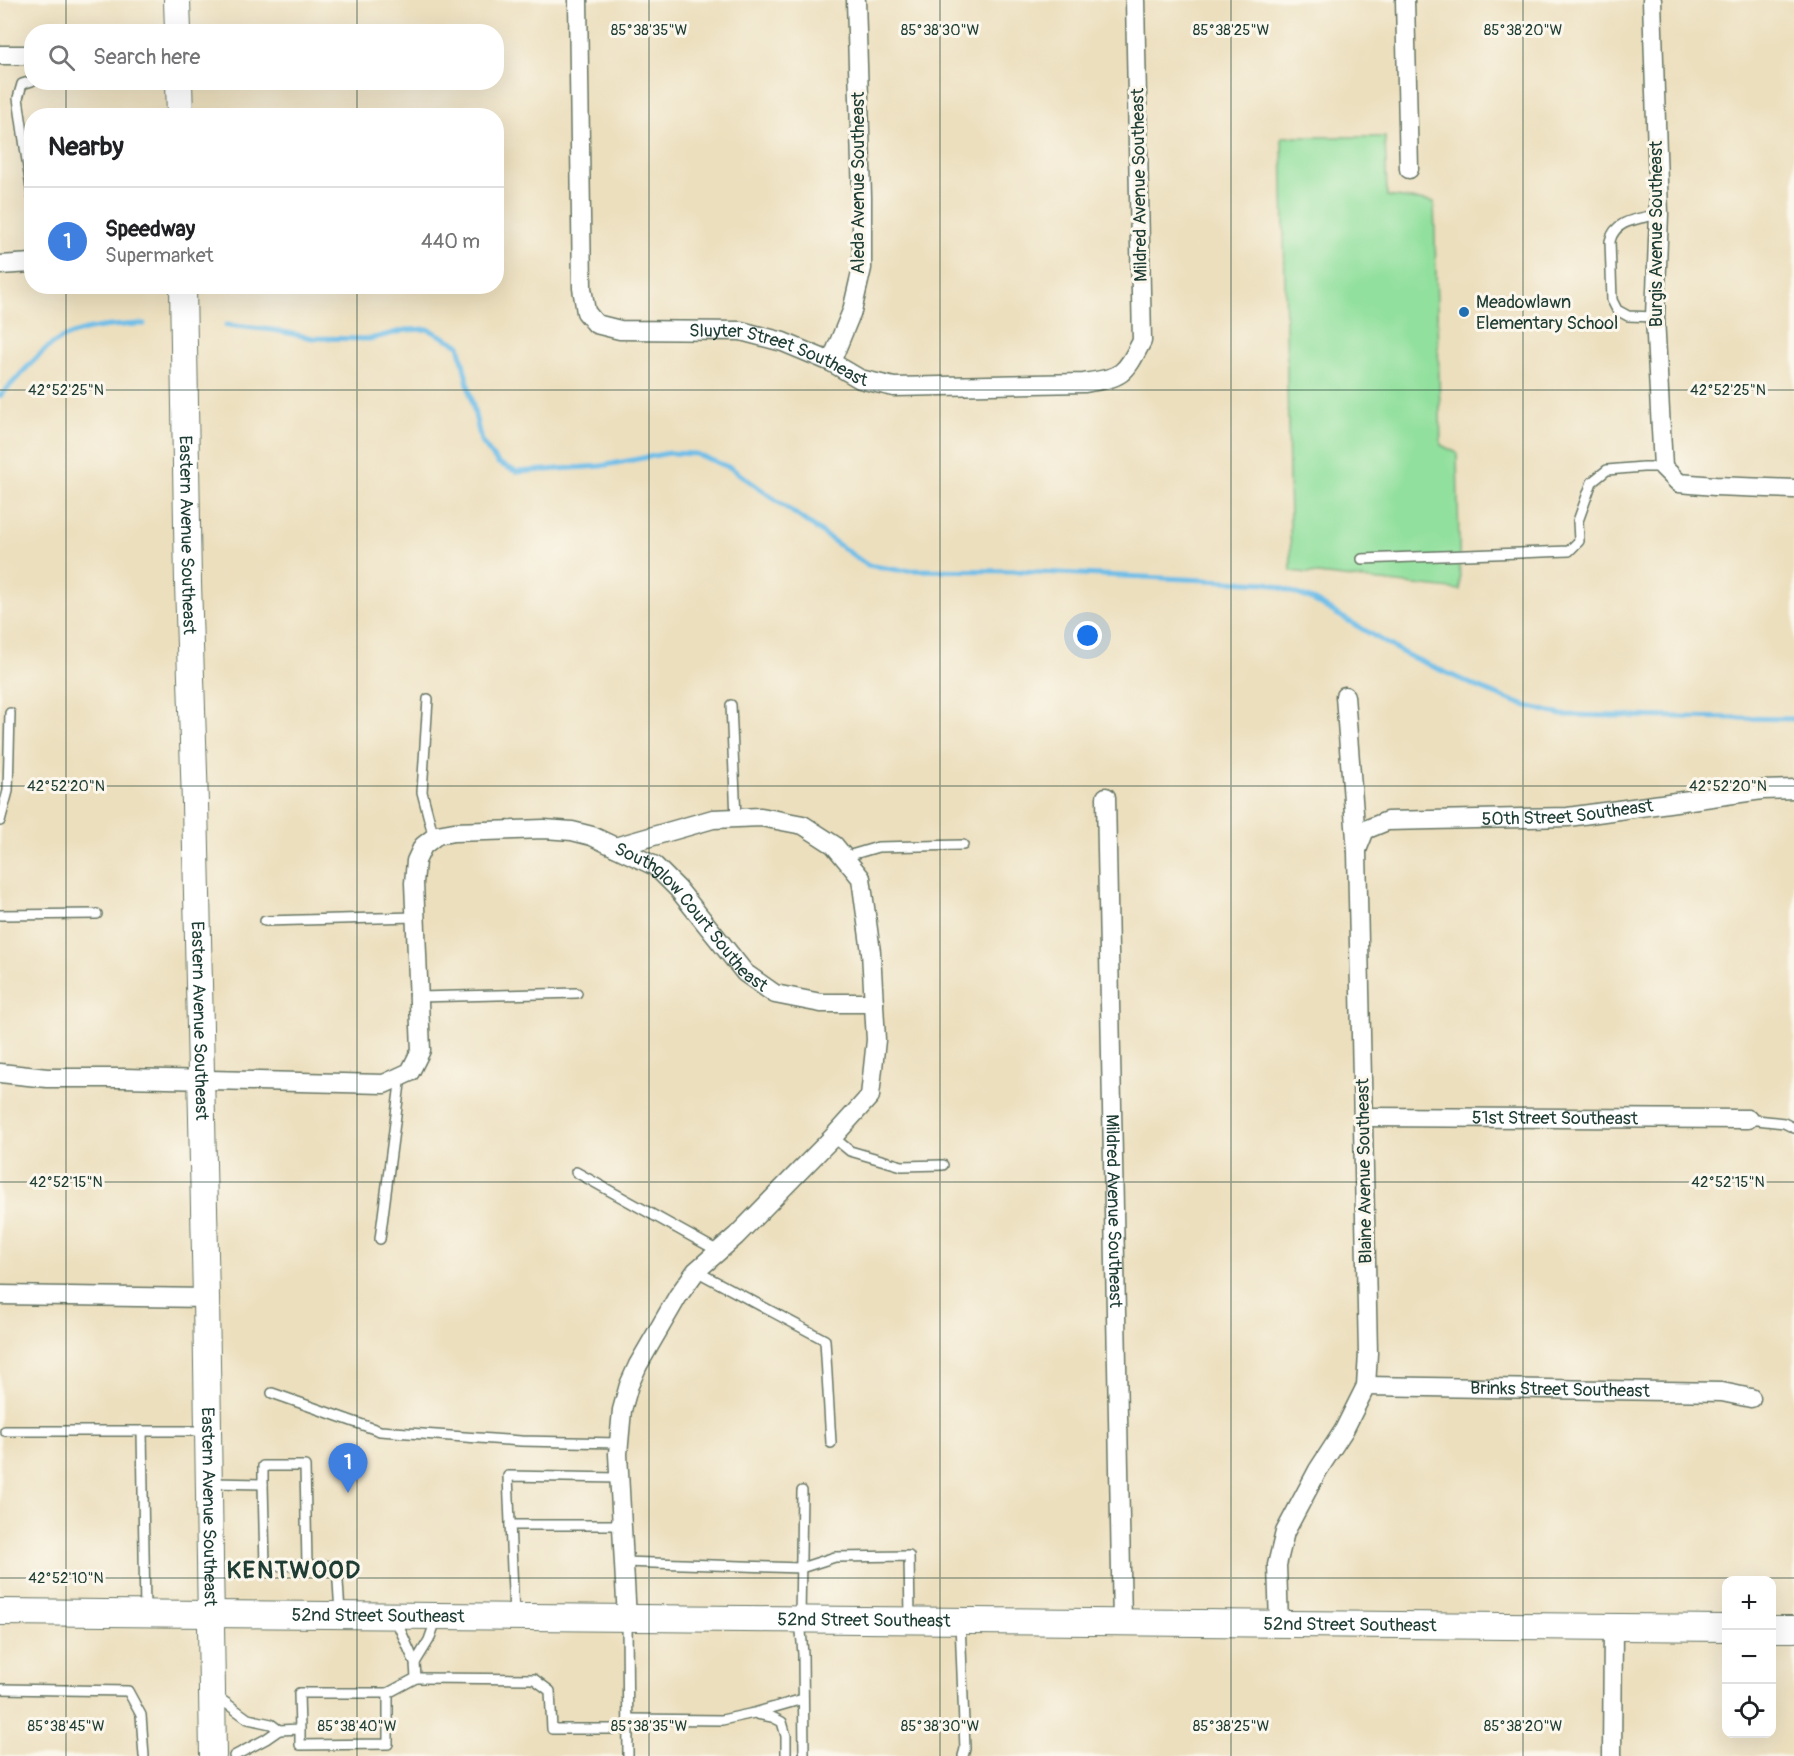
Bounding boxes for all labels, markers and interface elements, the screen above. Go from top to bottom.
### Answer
text: 85°38'35"W [611,21,687,40]
text: 85°38'30"W [901,21,980,40]
text: 85°38'25"W [1193,21,1269,40]
text: 85°38'20"W [1484,21,1563,40]
search box [24,24,504,90]
icon: search [45,41,78,74]
text: Search here [93,43,200,71]
street label: Mildred Avenue Southeast [1126,87,1153,282]
street label: Aleda Avenue Southeast [847,91,870,274]
text: Nearby [48,131,124,163]
street label: Burgis Avenue Southeast [1645,140,1668,327]
text: Speedway [105,215,195,243]
text: 1 [64,229,71,254]
text: 440 m [421,229,480,254]
text: Supermarket [105,243,214,268]
place label: Meadowlawn Elementary School [1476,291,1618,335]
marker: Meadowlawn Elementary School [1457,305,1471,319]
street label: Sluyter Street Southeast [689,320,870,393]
text: 42°52'25"N [28,381,104,400]
text: 42°52'25"N [1690,381,1766,400]
street label: Eastern Avenue Southeast [174,435,201,636]
your location [1073,621,1102,650]
text: 42°52'20"N [27,777,105,796]
text: 42°52'20"N [1689,777,1767,796]
street label: 50th Street Southeast [1481,794,1655,831]
street label: Southglow Court Southeast [611,837,773,998]
street label: Eastern Avenue Southeast [186,921,213,1121]
street label: Blaine Avenue Southeast [1351,1077,1378,1264]
street label: 51st Street Southeast [1472,1107,1639,1130]
street label: Mildred Avenue Southeast [1100,1114,1127,1309]
text: 42°52'15"N [29,1173,103,1192]
text: 42°52'15"N [1691,1173,1765,1192]
street label: Brinks Street Southeast [1470,1377,1651,1403]
street label: Eastern Avenue Southeast [196,1407,222,1607]
pin: 1 [328,1444,368,1493]
district label: KENTWOOD [227,1556,362,1585]
text: 42°52'10"N [28,1569,104,1588]
map controls [1722,1576,1776,1738]
button: + [1722,1576,1776,1630]
street label: 52nd Street Southeast [291,1604,465,1628]
street label: 52nd Street Southeast [777,1608,951,1633]
street label: 52nd Street Southeast [1263,1613,1437,1637]
button: − [1722,1630,1776,1684]
button: locate [1722,1684,1776,1738]
text: 85°38'45"W [28,1717,105,1736]
text: 85°38'40"W [317,1717,397,1736]
text: 85°38'35"W [611,1717,687,1736]
text: 85°38'30"W [901,1717,980,1736]
text: 85°38'25"W [1193,1717,1269,1736]
text: 85°38'20"W [1484,1717,1563,1736]

